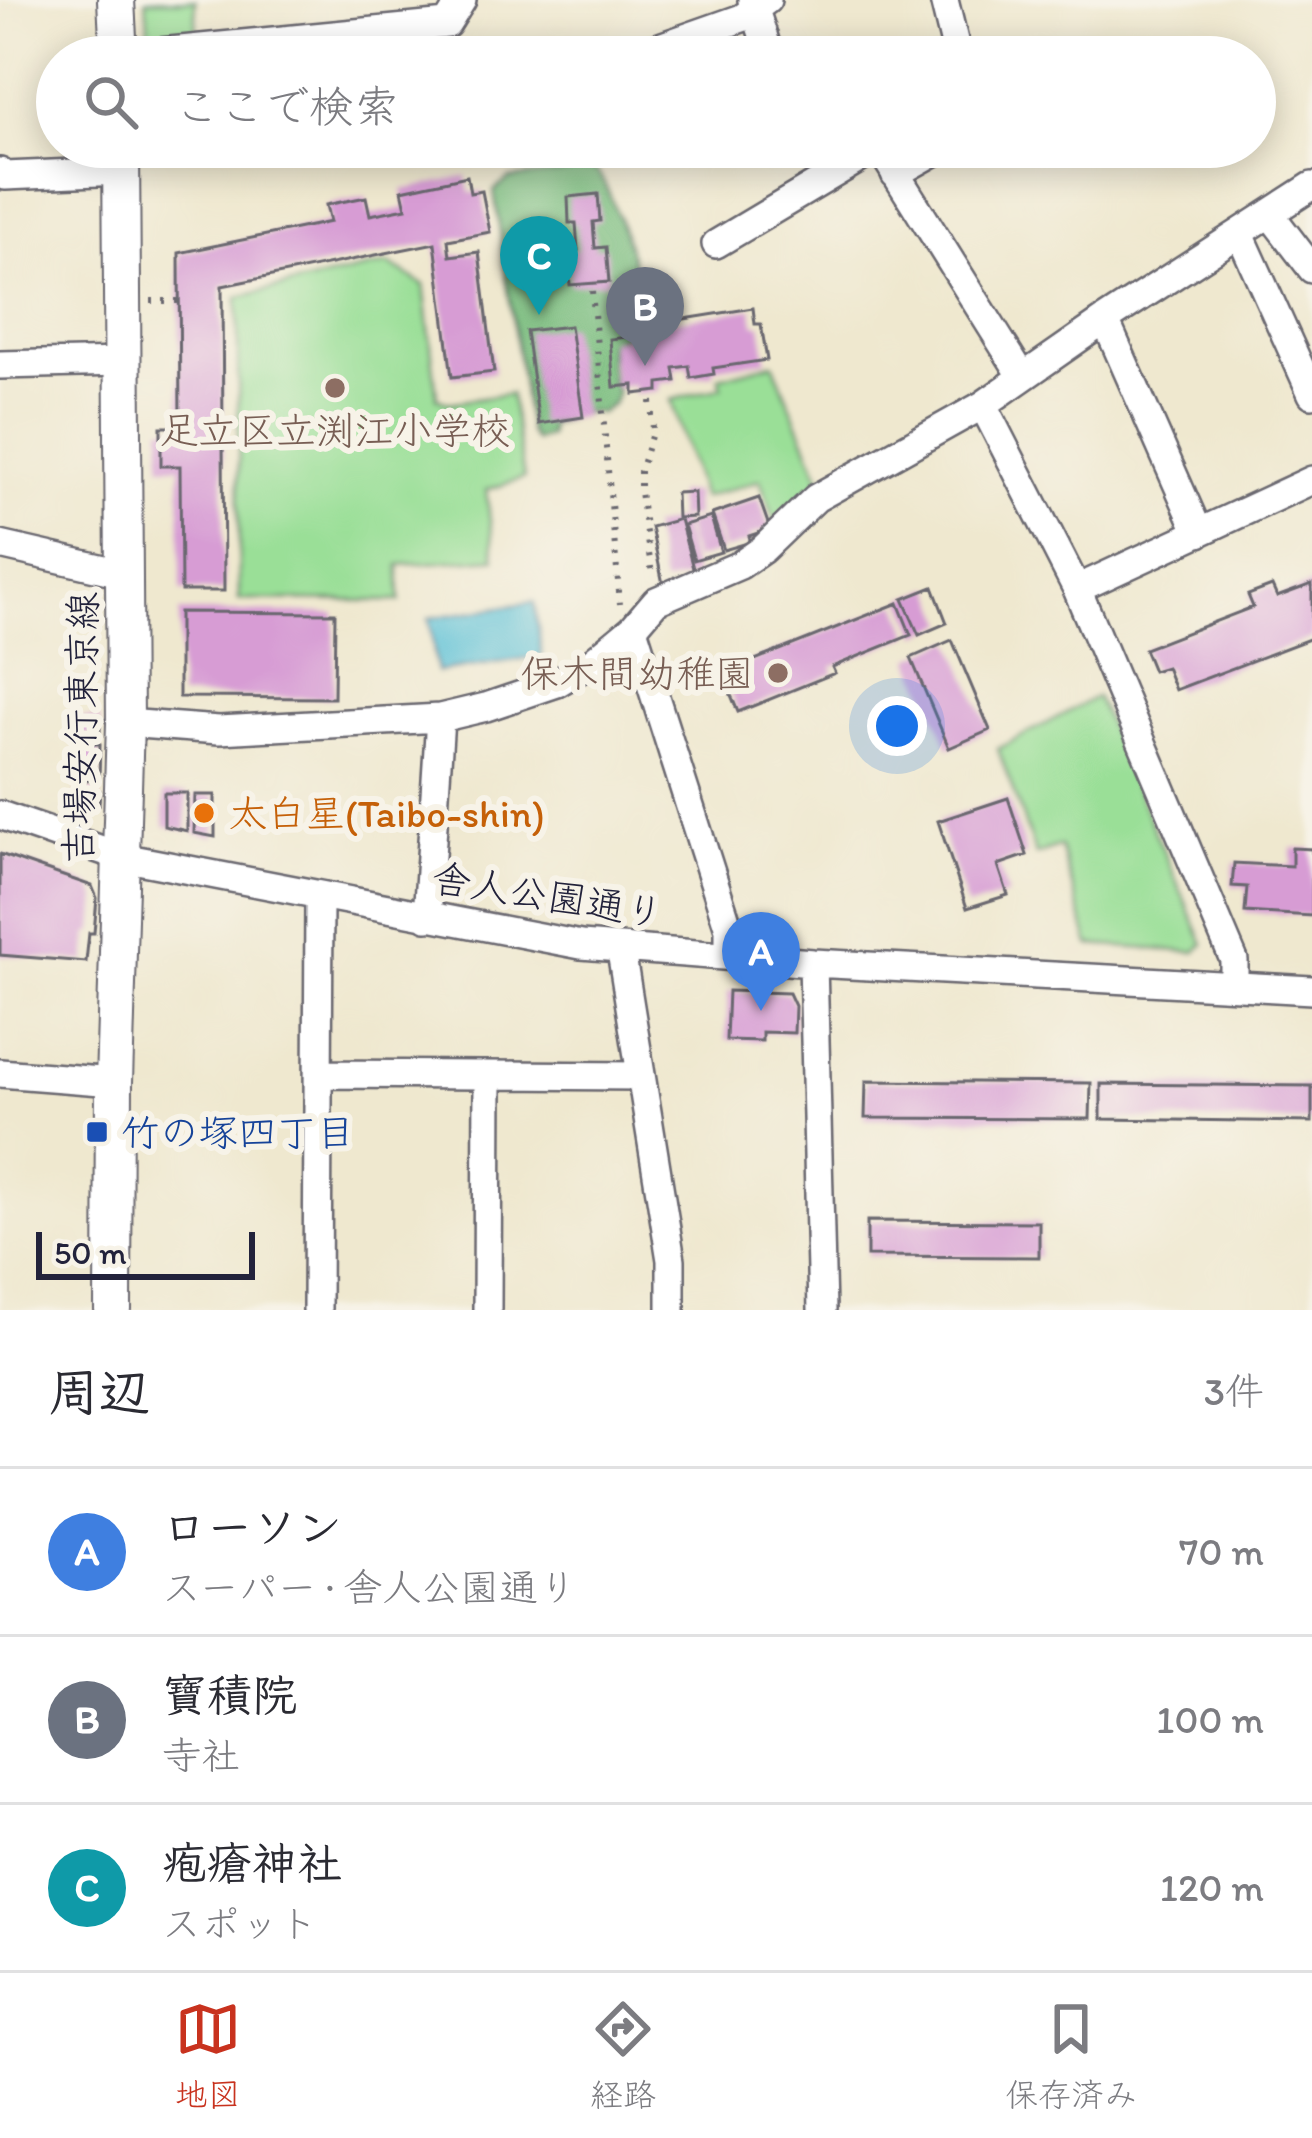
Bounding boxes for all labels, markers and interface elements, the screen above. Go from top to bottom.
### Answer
search box [36,36,1276,168]
icon: search [78,69,144,135]
text: ここで検索 [174,79,399,133]
pin: C [500,216,578,315]
pin: B [606,267,684,366]
marker: 足立区立渕江小学校 [322,375,348,401]
place label: 足立区立渕江小学校 [159,407,511,454]
street label: 吉場安行東京線 [55,591,106,865]
place label: 保木間幼稚園 [520,650,754,697]
marker: 保木間幼稚園 [765,660,791,686]
your location [867,696,927,756]
place label: 太白星(Taibo-shin) [228,790,545,837]
marker: 太白星(Taibo-shin) [191,800,217,826]
street label: 舎人公園通り [429,854,667,937]
pin: A [722,912,800,1011]
place label: 竹の塚四丁目 [121,1109,355,1156]
marker: 竹の塚四丁目 [84,1119,110,1145]
scale bar [36,1226,255,1279]
text: 50 m [54,1233,127,1272]
text: 周辺 [48,1362,150,1423]
text: 3件 [1204,1368,1264,1415]
text: ローソン [162,1500,342,1554]
text: A [75,1528,99,1575]
text: 70 m [1179,1528,1264,1575]
text: スーパー · 舎人公園通り [162,1564,577,1611]
text: 寶積院 [162,1668,297,1722]
text: B [74,1696,100,1743]
text: 100 m [1156,1696,1264,1743]
text: 寺社 [162,1732,240,1779]
text: 疱瘡神社 [162,1836,342,1890]
text: C [74,1864,100,1911]
text: 120 m [1160,1864,1264,1911]
text: スポット [162,1900,318,1947]
tab: 地図 [175,1996,241,2116]
tab: 経路 [590,1996,656,2116]
tab: 保存済み [1005,1996,1137,2116]

